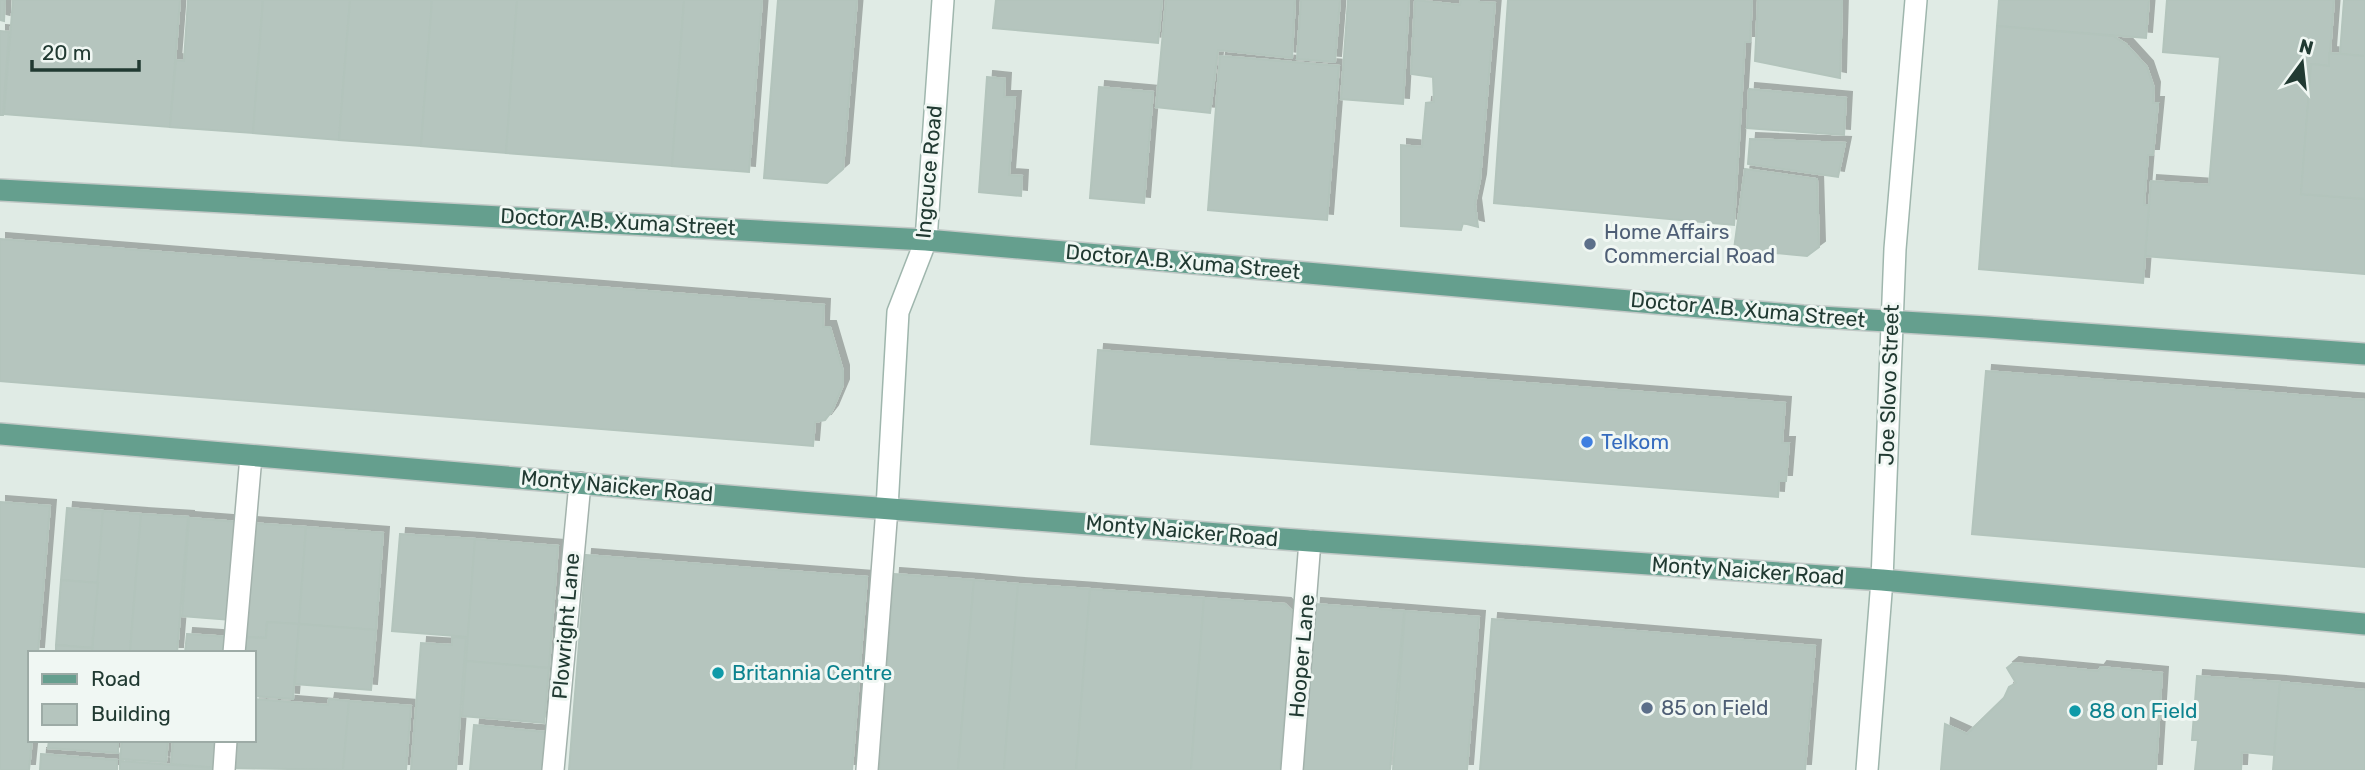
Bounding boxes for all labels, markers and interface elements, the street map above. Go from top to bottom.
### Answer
scale bar [32,28,138,72]
north arrow [2267,28,2337,98]
text: N [2297,34,2316,60]
text: 20 m [42,40,91,65]
street label: Ingcuce Road [910,104,947,240]
street label: Doctor A.B. Xuma Street [500,203,736,240]
place label: Home Affairs Commercial Road [1604,219,1775,268]
marker: Home Affairs Commercial Road [1582,236,1598,252]
street label: Doctor A.B. Xuma Street [1065,239,1301,284]
street label: Doctor A.B. Xuma Street [1630,287,1866,332]
street label: Joe Slovo Street [1873,304,1904,466]
place label: Telkom [1601,429,1669,454]
marker: Telkom [1579,434,1595,450]
street label: Monty Naicker Road [520,465,714,506]
street label: Monty Naicker Road [1085,510,1279,551]
street label: Monty Naicker Road [1651,551,1845,590]
street label: Plowright Lane [547,552,584,700]
street label: Hooper Lane [1284,593,1319,719]
legend [28,651,256,742]
place label: Britannia Centre [732,660,892,685]
marker: Britannia Centre [710,665,726,681]
text: Road [91,666,141,691]
place label: 85 on Field [1661,695,1769,720]
place label: 88 on Field [2089,698,2198,723]
marker: 85 on Field [1639,700,1655,716]
text: Building [91,701,171,726]
marker: 88 on Field [2067,703,2083,719]

